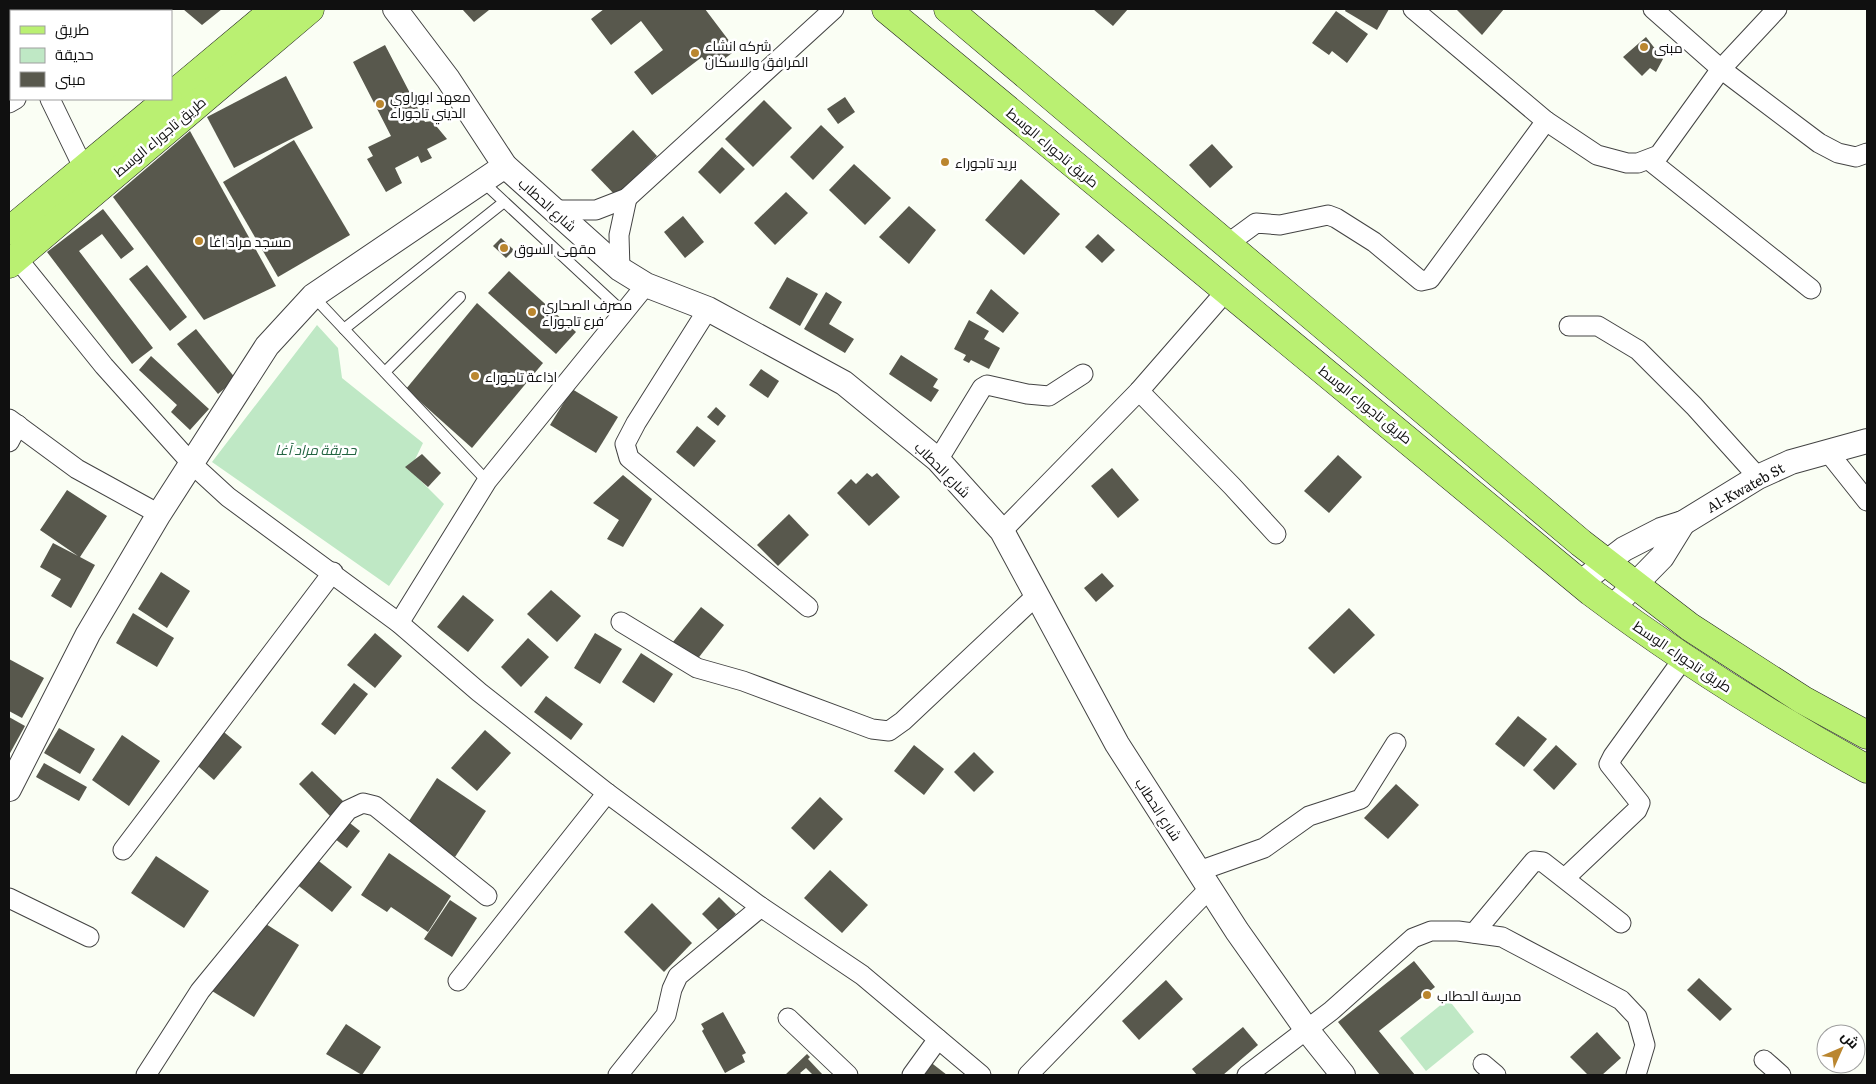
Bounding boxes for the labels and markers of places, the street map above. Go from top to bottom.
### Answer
place label: شركه انشاء المرافق والاسكان [705,35,809,71]
place label: مبنى [1654,37,1683,57]
marker: مبنى [1638,41,1650,53]
marker: شركه انشاء المرافق والاسكان [689,47,701,59]
place label: معهد ابوراوي الديني تاجوراء [390,86,471,125]
marker: معهد ابوراوي الديني تاجوراء [374,98,386,110]
place label: بريد تاجوراء [955,152,1017,172]
marker: بريد تاجوراء [939,156,951,168]
place label: مسجد مراد اغا [209,231,291,251]
marker: مسجد مراد اغا [193,235,205,247]
place label: مقهى السوق [514,238,596,258]
marker: مقهى السوق [498,242,510,254]
place label: مصرف الصحاري فرع تاجوراء [542,294,632,330]
marker: مصرف الصحاري فرع تاجوراء [526,306,538,318]
place label: اذاعة تاجوراء [485,366,557,386]
marker: اذاعة تاجوراء [469,370,481,382]
place label: مدرسة الحطاب [1437,985,1521,1005]
marker: مدرسة الحطاب [1421,989,1433,1001]

